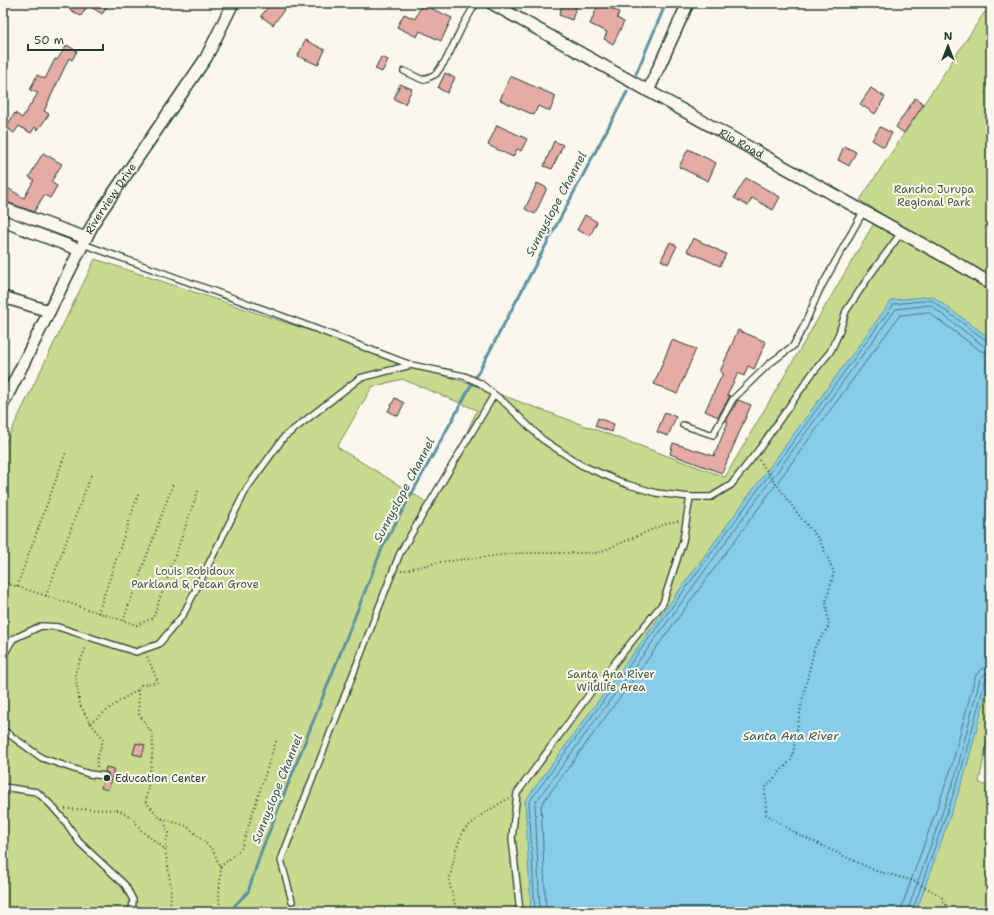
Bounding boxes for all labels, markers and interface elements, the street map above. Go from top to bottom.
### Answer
scale bar [28,26,103,52]
north arrow [928,26,968,66]
text: N [944,29,953,44]
text: 50 m [34,32,64,48]
street label: Rio Road [716,125,766,162]
water label: Sunnyslope Channel [522,149,591,259]
street label: Riverview Drive [82,160,140,237]
park label: Rancho Jurupa Regional Park [894,182,974,210]
water label: Sunnyslope Channel [370,435,439,545]
park label: Louis Robidoux Parkland & Pecan Grove [131,564,259,592]
park label: Santa Ana River Wildlife Area [567,667,655,695]
water label: Santa Ana River [743,728,839,744]
water label: Sunnyslope Channel [248,732,306,846]
place label: Education Center [115,771,206,786]
marker: Education Center [102,773,112,783]

